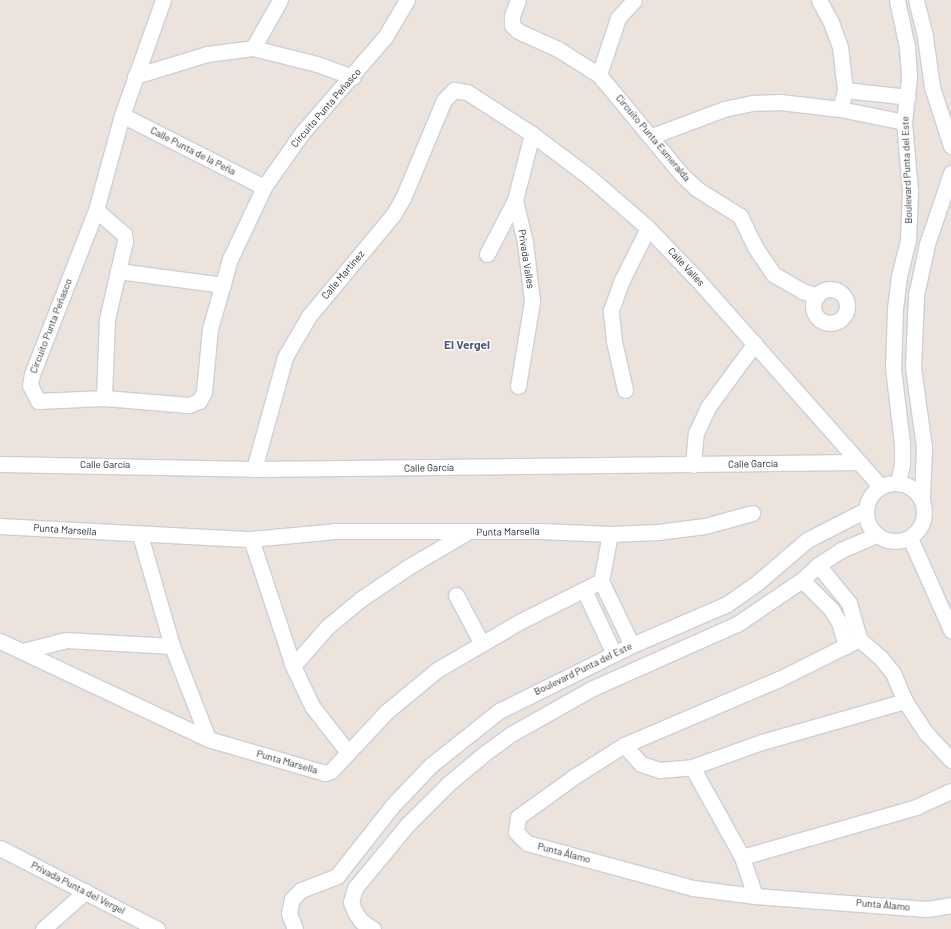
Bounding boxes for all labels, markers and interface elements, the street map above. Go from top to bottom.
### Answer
street label: Circuito Punta Peñasco [288,66,364,150]
street label: Circuito Punta Esmeralda [613,92,693,184]
street label: Boulevard Punta del Este [899,116,915,224]
street label: Calle Punta de la Peña [148,124,238,178]
street label: Privada Valles [515,229,537,289]
street label: Calle Valles [665,245,707,289]
street label: Calle Martínez [319,248,367,302]
street label: Circuito Punta Peñasco [27,277,75,375]
district label: El Vergel [444,338,490,352]
street label: Calle García [728,458,778,470]
street label: Calle García [80,459,130,471]
street label: Calle García [404,462,454,474]
street label: Punta Marsella [33,522,97,538]
street label: Punta Marsella [476,525,540,539]
street label: Boulevard Punta del Este [532,640,634,698]
street label: Punta Marsella [255,748,319,776]
street label: Punta Álamo [536,840,592,866]
street label: Privada Punta del Vergel [29,859,127,917]
street label: Punta Álamo [855,897,911,913]

